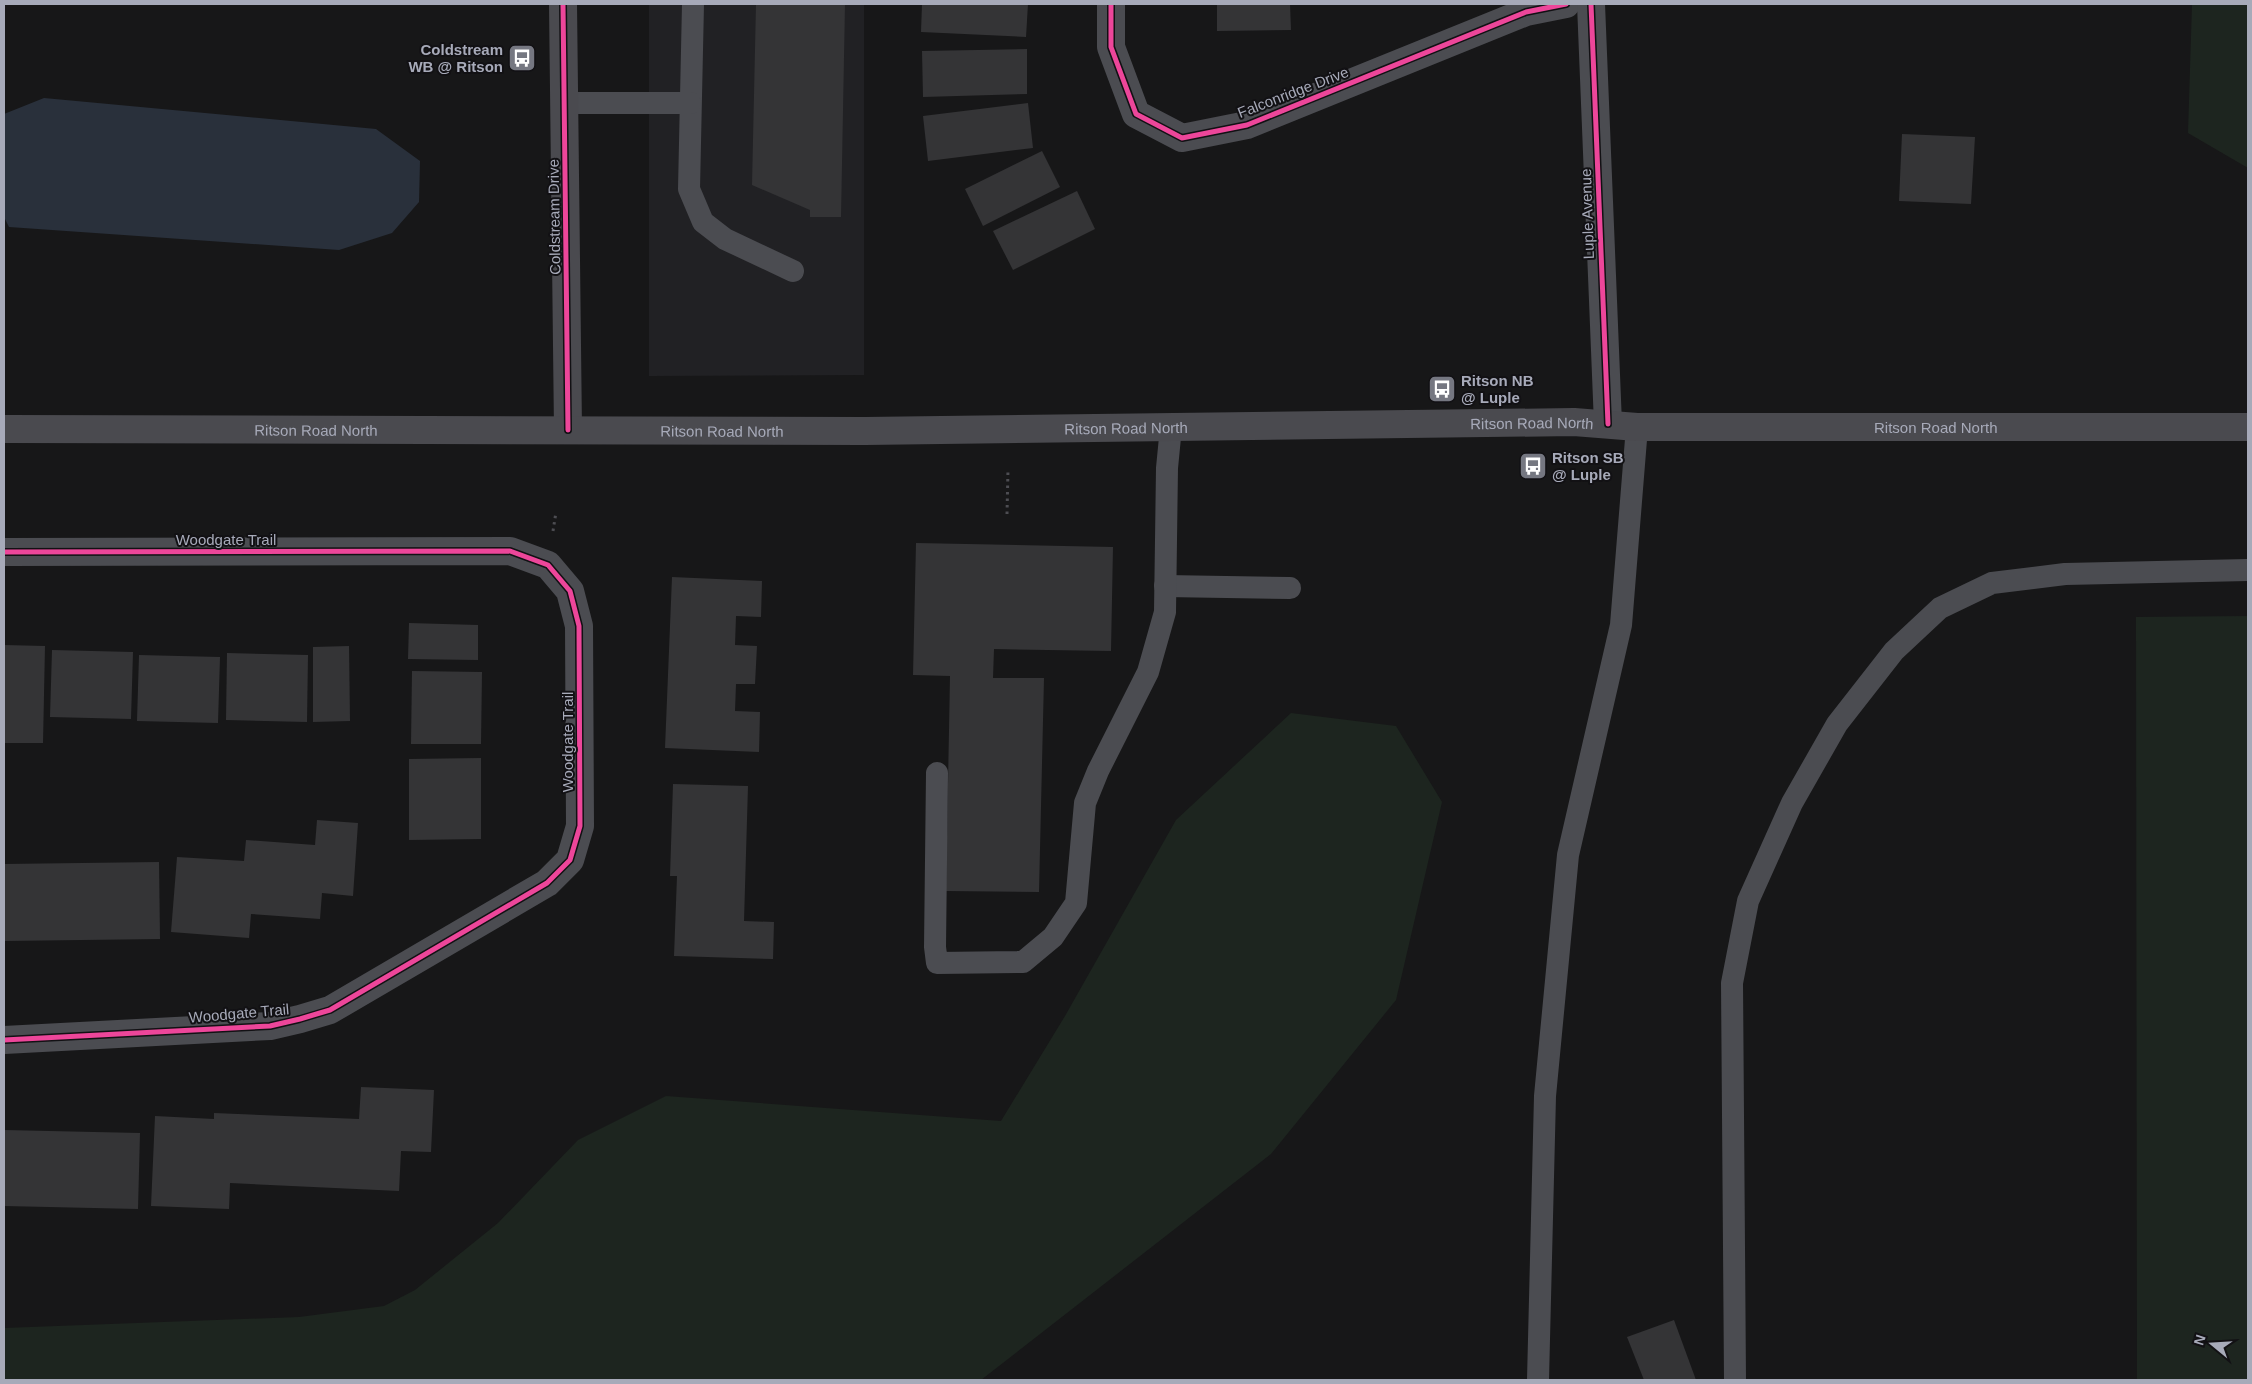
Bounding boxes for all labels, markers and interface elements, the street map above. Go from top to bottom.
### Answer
place label: Coldstream WB @ Ritson [408,41,503,75]
bus stop icon: Coldstream WB @ Ritson [507,43,537,73]
street label: Falconridge Drive [1235,63,1351,121]
street label: Coldstream Drive [544,159,564,275]
street label: Luple Avenue [1577,168,1597,260]
place label: Ritson NB @ Luple [1461,372,1534,406]
bus stop icon: Ritson NB @ Luple [1427,374,1457,404]
street label: Ritson Road North [1470,413,1594,432]
street label: Ritson Road North [1064,418,1188,437]
street label: Ritson Road North [1874,419,1997,436]
street label: Ritson Road North [254,421,378,438]
street label: Ritson Road North [660,422,784,439]
place label: Ritson SB @ Luple [1552,449,1624,483]
bus stop icon: Ritson SB @ Luple [1518,451,1548,481]
street label: Woodgate Trail [176,531,276,548]
street label: Woodgate Trail [559,692,576,792]
street label: Woodgate Trail [188,1000,290,1026]
north arrow [2187,1319,2237,1369]
text: N [2190,1333,2209,1347]

